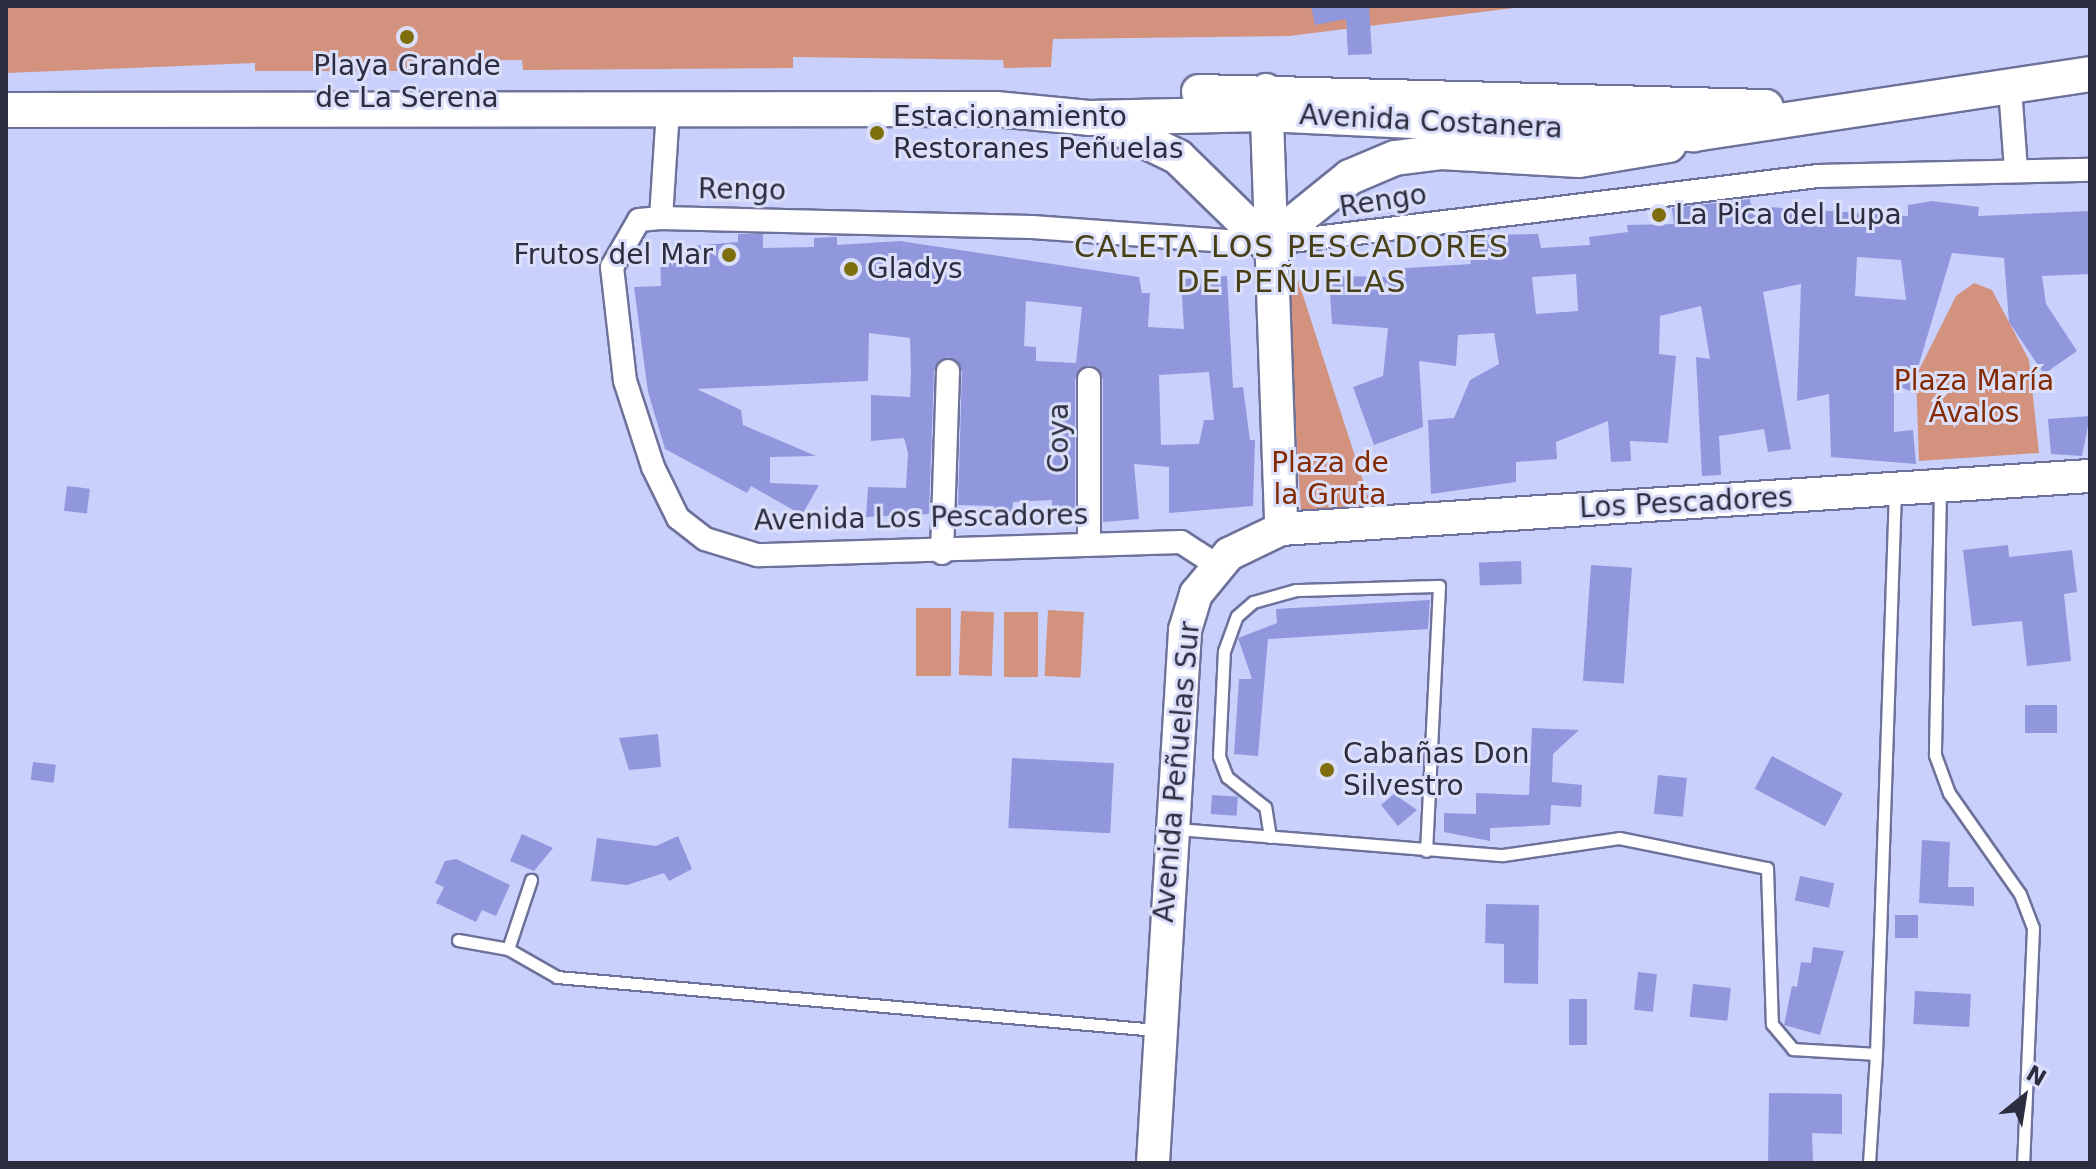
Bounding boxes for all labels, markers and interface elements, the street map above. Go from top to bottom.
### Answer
marker: Playa Grande de La Serena [398,28,416,46]
place label: Playa Grande de La Serena [313,49,501,115]
street label: Avenida Costanera [1298,98,1564,146]
place label: Estacionamiento Restoranes Peñuelas [893,100,1184,166]
marker: Estacionamiento Restoranes Peñuelas [868,124,886,142]
street label: Rengo [698,172,786,208]
street label: Rengo [1337,178,1429,224]
place label: La Pica del Lupa [1675,198,1902,232]
marker: La Pica del Lupa [1650,206,1668,224]
district label: CALETA LOS PESCADORES DE PEÑUELAS [1074,229,1510,300]
place label: Frutos del Mar [514,238,713,272]
marker: Frutos del Mar [720,246,738,264]
place label: Gladys [867,252,963,286]
marker: Gladys [842,260,860,278]
park label: Plaza María Ávalos [1894,364,2054,430]
street label: Coya [1042,403,1076,473]
park label: Plaza de la Gruta [1271,446,1389,512]
street label: Los Pescadores [1578,481,1794,525]
street label: Avenida Los Pescadores [754,498,1088,538]
street label: Avenida Peñuelas Sur [1147,620,1207,924]
place label: Cabañas Don Silvestro [1343,737,1529,803]
marker: Cabañas Don Silvestro [1318,761,1336,779]
north arrow [1984,1057,2064,1137]
text: N [2022,1060,2050,1091]

